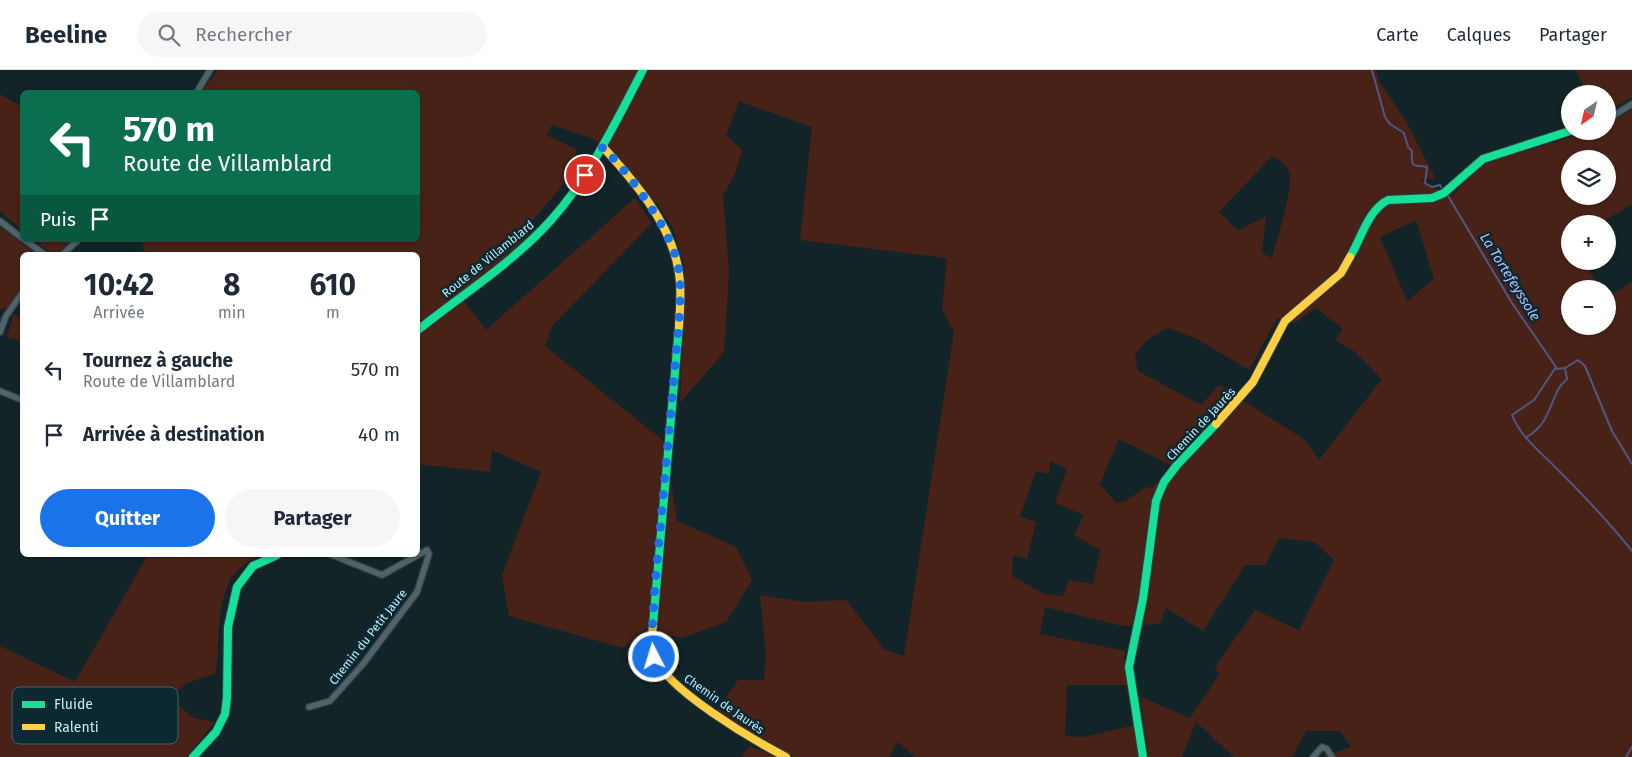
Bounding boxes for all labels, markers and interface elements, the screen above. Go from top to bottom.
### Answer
search box [137,12,487,57]
text: Beeline [25,21,107,49]
icon: search [155,21,183,49]
text: Rechercher [195,23,292,46]
text: Carte [1376,24,1419,46]
text: Calques [1447,24,1511,46]
text: Partager [1539,24,1607,46]
north arrow [1561,85,1616,140]
map controls [1561,85,1616,335]
text: 570 m [123,108,215,150]
icon: left [40,110,105,175]
text: Route de Villamblard [123,150,332,177]
button: layers [1561,150,1616,205]
pin [564,154,606,196]
icon: arrive [571,161,599,189]
icon: arrive [86,205,114,233]
text: Puis [40,208,76,231]
button: + [1561,215,1616,270]
street label: Route de Villamblard [439,218,537,300]
water label: La Tortefeyssole [1476,230,1544,324]
text: 10:42 [84,267,154,303]
text: 8 [223,267,241,303]
text: 610 [309,267,356,303]
button: − [1561,280,1616,335]
text: Arrivée [93,303,145,322]
text: min [218,303,246,322]
text: m [326,303,340,322]
text: Tournez à gauche [83,349,233,372]
icon: left [40,356,68,384]
text: 570 m [351,358,400,381]
text: Route de Villamblard [83,372,235,391]
street label: Chemin de Jaurès [1164,384,1239,463]
icon: arrive [40,421,68,449]
text: Arrivée à destination [83,423,265,446]
text: 40 m [358,423,400,446]
button: Quitter [40,489,215,547]
button: Partager [225,489,400,547]
street label: Chemin du Petit Jaure [326,586,410,688]
position arrow [627,630,679,682]
street label: Chemin de Jaurès [681,671,767,737]
legend [12,687,178,744]
text: Fluide [54,696,93,713]
text: Ralenti [54,719,99,736]

